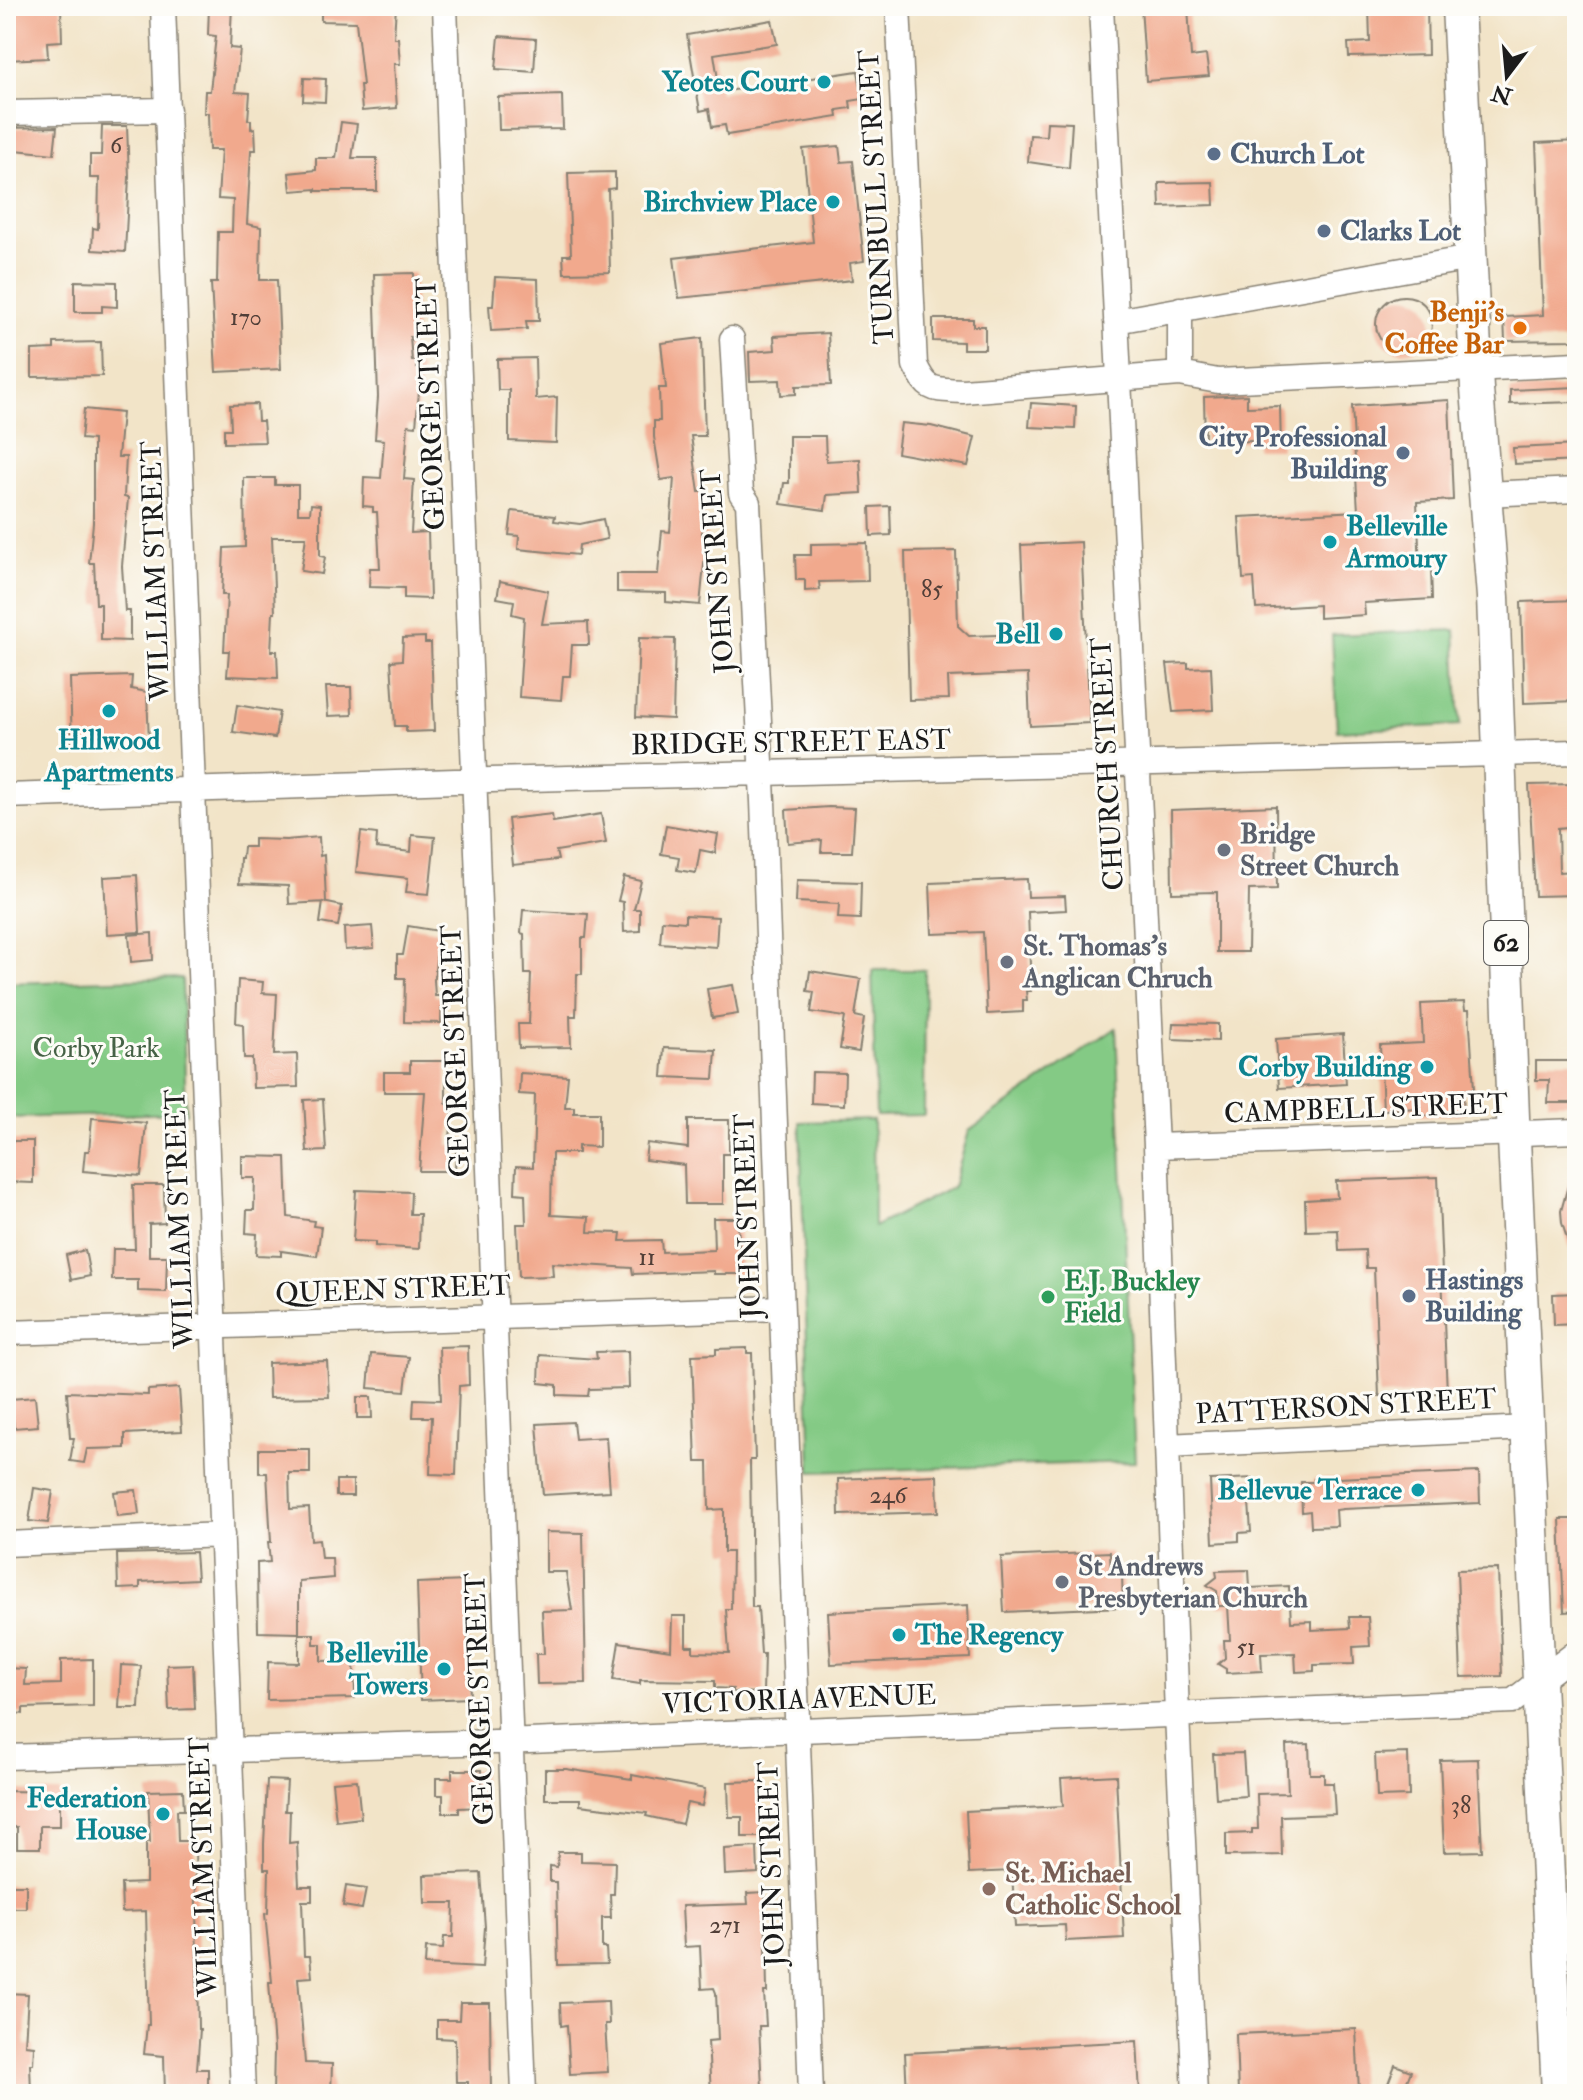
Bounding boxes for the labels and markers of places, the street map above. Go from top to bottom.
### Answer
place label: Yeotes Court [661,65,808,100]
marker: Yeotes Court [815,73,833,91]
place label: Church Lot [1230,137,1365,172]
marker: Church Lot [1205,145,1223,163]
place label: Birchview Place [643,185,817,220]
marker: Birchview Place [824,193,842,211]
place label: Clarks Lot [1340,214,1461,249]
marker: Clarks Lot [1315,222,1333,240]
place label: Benji’s Coffee Bar [1384,295,1505,362]
marker: Benji’s Coffee Bar [1511,319,1529,337]
place label: City Professional Building [1198,420,1388,487]
marker: City Professional Building [1394,444,1412,462]
place label: Belleville Armoury [1345,509,1448,576]
marker: Belleville Armoury [1321,533,1339,551]
place label: Bell [996,617,1041,652]
marker: Bell [1047,625,1065,643]
marker: Hillwood Apartments [100,702,118,720]
place label: Hillwood Apartments [43,723,174,790]
place label: Bridge Street Church [1240,817,1399,884]
marker: Bridge Street Church [1215,841,1233,859]
place label: St. Thomas's Anglican Chruch [1022,929,1213,996]
marker: St. Thomas's Anglican Chruch [998,953,1016,971]
place label: Corby Building [1238,1050,1412,1085]
marker: Corby Building [1418,1058,1436,1076]
place label: Hastings Building [1425,1263,1524,1330]
place label: E.J. Buckley Field [1064,1264,1201,1331]
marker: Hastings Building [1400,1287,1418,1305]
marker: E.J. Buckley Field [1039,1288,1057,1306]
place label: Bellevue Terrace [1218,1473,1402,1508]
marker: Bellevue Terrace [1409,1481,1427,1499]
place label: St Andrews Presbyterian Church [1078,1549,1308,1616]
marker: St Andrews Presbyterian Church [1053,1573,1071,1591]
place label: The Regency [914,1618,1065,1653]
marker: The Regency [890,1626,908,1644]
place label: Belleville Towers [327,1636,428,1703]
marker: Belleville Towers [435,1660,453,1678]
place label: Federation House [27,1781,148,1848]
marker: Federation House [154,1805,172,1823]
place label: St. Michael Catholic School [1005,1856,1182,1923]
marker: St. Michael Catholic School [980,1880,998,1898]

